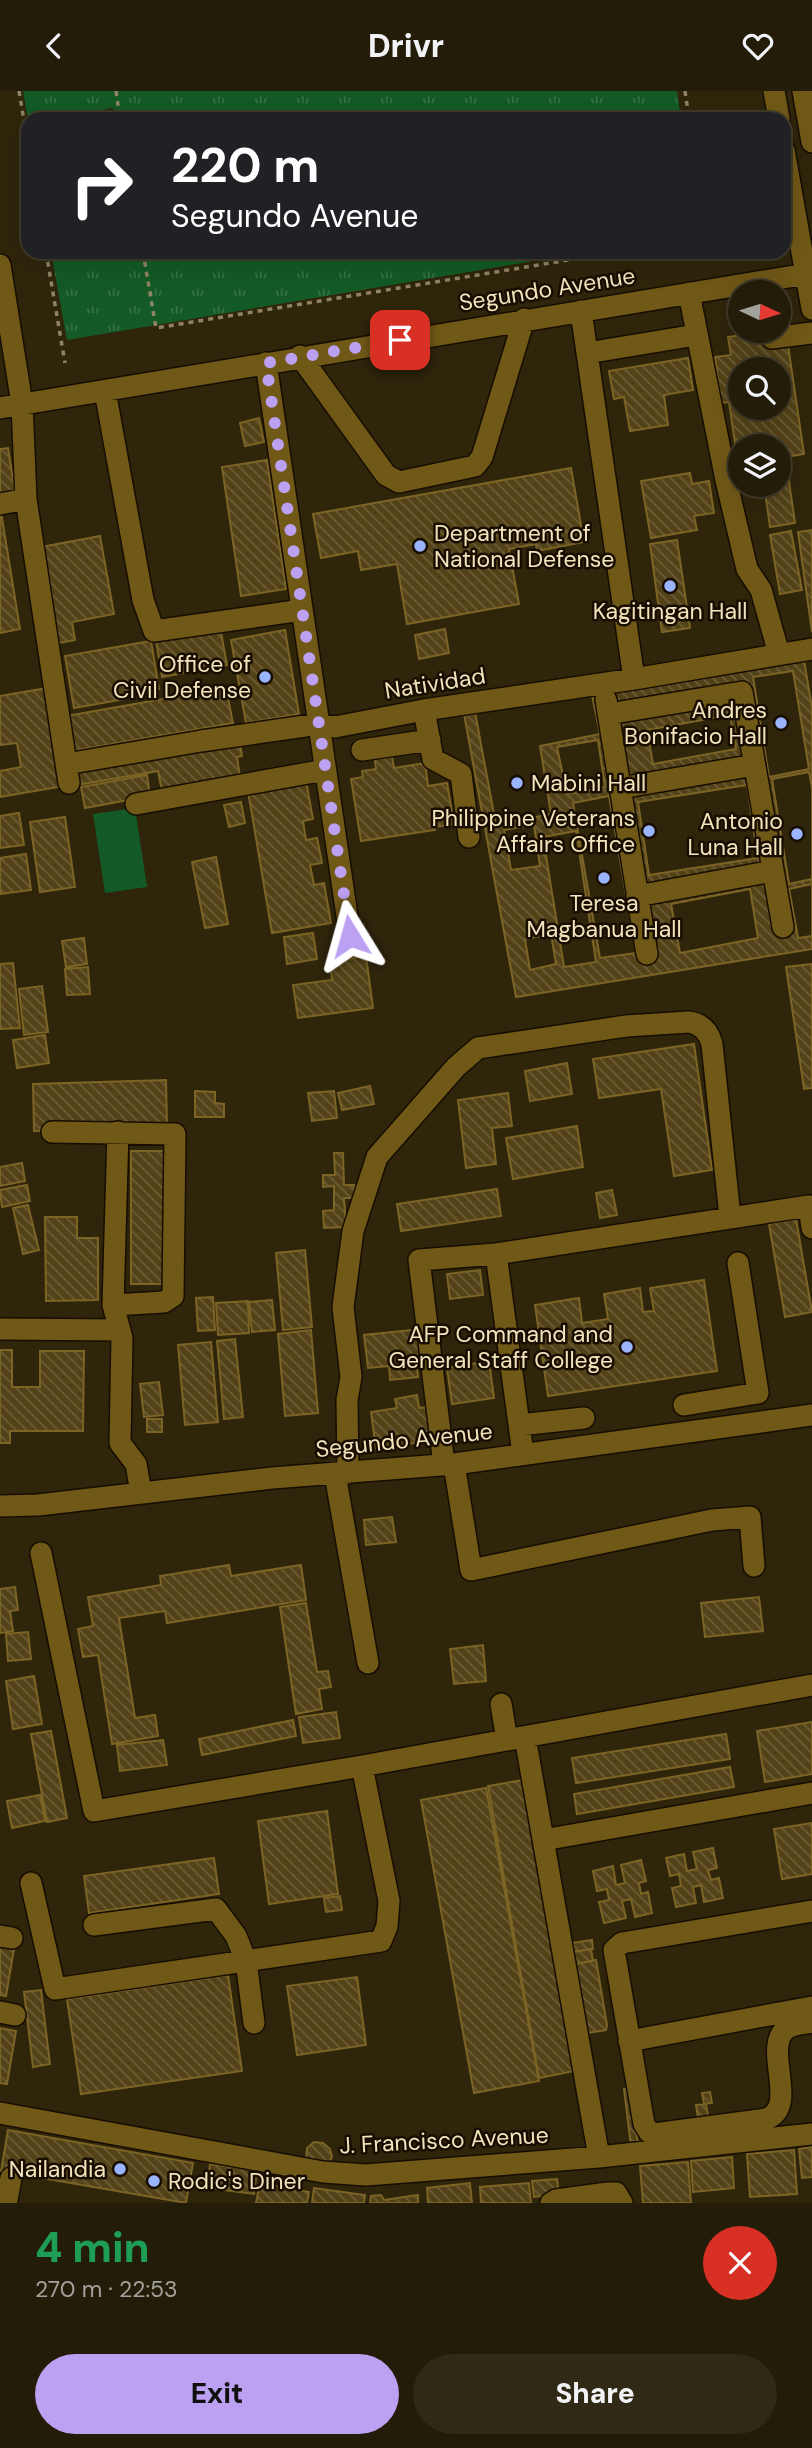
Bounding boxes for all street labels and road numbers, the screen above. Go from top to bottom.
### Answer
street label: Segundo Avenue [457,260,637,318]
street label: Natividad [382,660,488,706]
street label: Segundo Avenue [314,1416,494,1464]
street label: J. Francisco Avenue [339,2120,549,2160]

